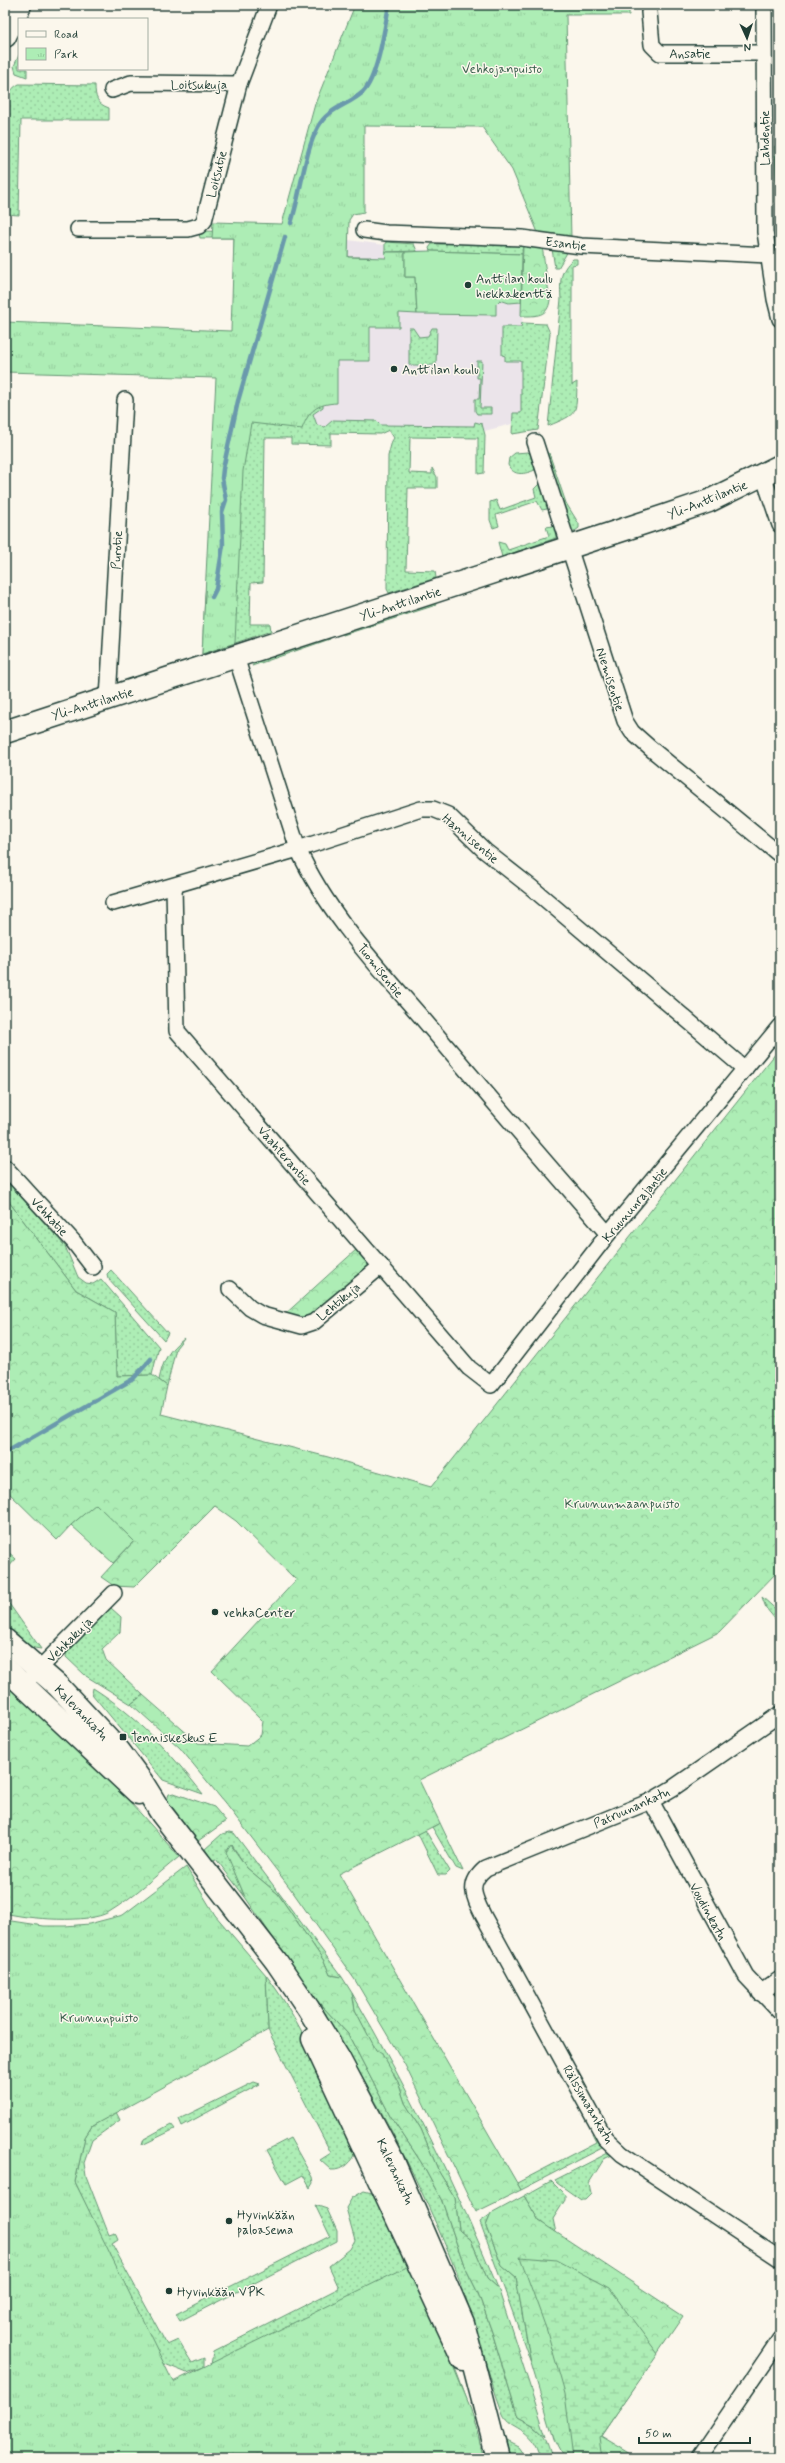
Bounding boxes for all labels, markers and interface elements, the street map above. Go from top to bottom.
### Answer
legend [18,18,148,70]
north arrow [727,18,767,58]
text: Road [54,27,78,43]
text: N [743,40,751,54]
street label: Ansatie [669,46,711,63]
text: Park [54,47,78,63]
park label: Vehkojanpuisto [462,61,543,78]
street label: Loitsukuja [171,77,227,94]
street label: Lahdentie [757,110,774,166]
street label: Loitsutie [203,149,232,200]
street label: Esantie [544,234,587,255]
place label: Anttilan koulu hiekkakenttä [476,271,553,303]
marker: Anttilan koulu hiekkakenttä [463,280,473,290]
place label: Anttilan koulu [402,362,479,379]
marker: Anttilan koulu [389,364,399,374]
street label: Yli-Anttilantie [665,477,750,524]
street label: Purotie [108,530,127,570]
street label: Yli-Anttilantie [358,583,443,626]
street label: Niemisentie [591,646,628,713]
street label: Yli-Anttilantie [49,684,135,725]
street label: Hannisentie [438,810,502,868]
street label: Tuomisentie [353,940,407,1002]
street label: Vaahterantie [253,1123,314,1189]
street label: Kruununrajantie [599,1164,672,1246]
street label: Vehkatie [26,1194,71,1240]
street label: Lehtikuja [314,1279,364,1325]
park label: Kruununmaanpuisto [564,1496,680,1513]
place label: vehkaCenter [223,1605,296,1622]
marker: vehkaCenter [210,1607,220,1617]
street label: Vehkakuja [43,1613,97,1667]
street label: Kalevankatu [50,1682,112,1745]
place label: Tenniskeskus E [131,1730,218,1747]
marker: Tenniskeskus E [118,1732,128,1742]
street label: Patruunankatu [591,1784,673,1833]
street label: Voudinkatu [685,1880,731,1944]
park label: Kruununpuisto [60,2010,139,2027]
street label: Rälssimaankatu [558,2062,617,2148]
street label: Kalevankatu [372,2136,418,2208]
place label: Hyvinkään paloasema [237,2207,295,2239]
marker: Hyvinkään paloasema [224,2216,234,2226]
place label: Hyvinkään VPK [177,2284,265,2301]
marker: Hyvinkään VPK [164,2286,174,2296]
scale bar [639,2419,750,2445]
text: 50 m [645,2426,672,2442]

